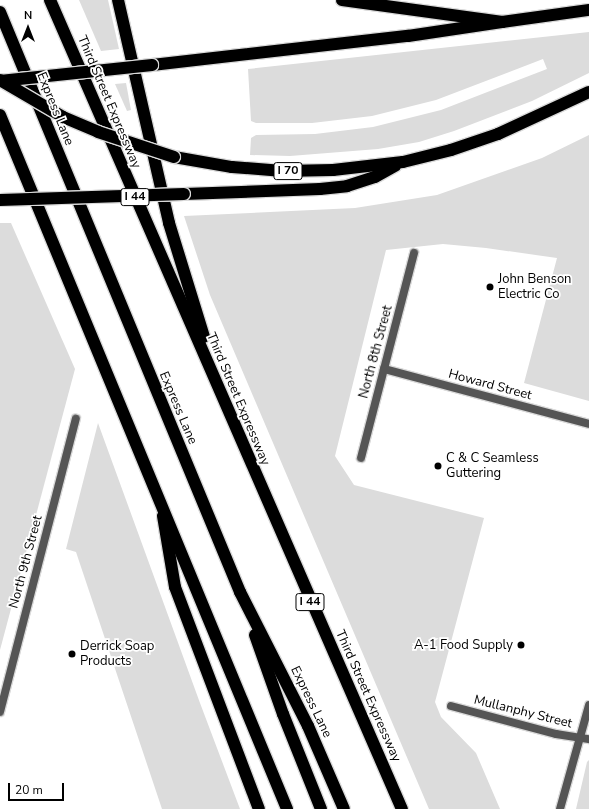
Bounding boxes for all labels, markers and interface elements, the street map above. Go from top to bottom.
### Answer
north arrow [8,8,48,48]
text: N [24,8,32,23]
street label: Third Street Expressway [74,33,144,171]
street label: Express Lane [33,70,77,148]
road number: I 70 [273,161,303,181]
road number: I 44 [120,187,150,207]
place label: John Benson Electric Co [498,272,572,303]
marker: John Benson Electric Co [485,282,495,292]
street label: North 8th Street [356,304,396,400]
street label: Third Street Expressway [203,330,273,468]
street label: Howard Street [447,366,533,404]
street label: Express Lane [156,369,200,447]
place label: C & C Seamless Guttering [446,451,539,482]
marker: C & C Seamless Guttering [433,461,443,471]
street label: North 9th Street [6,514,46,610]
road number: I 44 [295,592,325,612]
street label: Third Street Expressway [332,628,404,764]
place label: A-1 Food Supply [414,637,513,653]
place label: Derrick Soap Products [80,639,154,670]
marker: A-1 Food Supply [516,640,526,650]
marker: Derrick Soap Products [67,649,77,659]
street label: Express Lane [287,664,335,740]
street label: Mullanphy Street [472,692,574,732]
scale bar [10,775,66,801]
text: 20 m [15,782,43,798]

